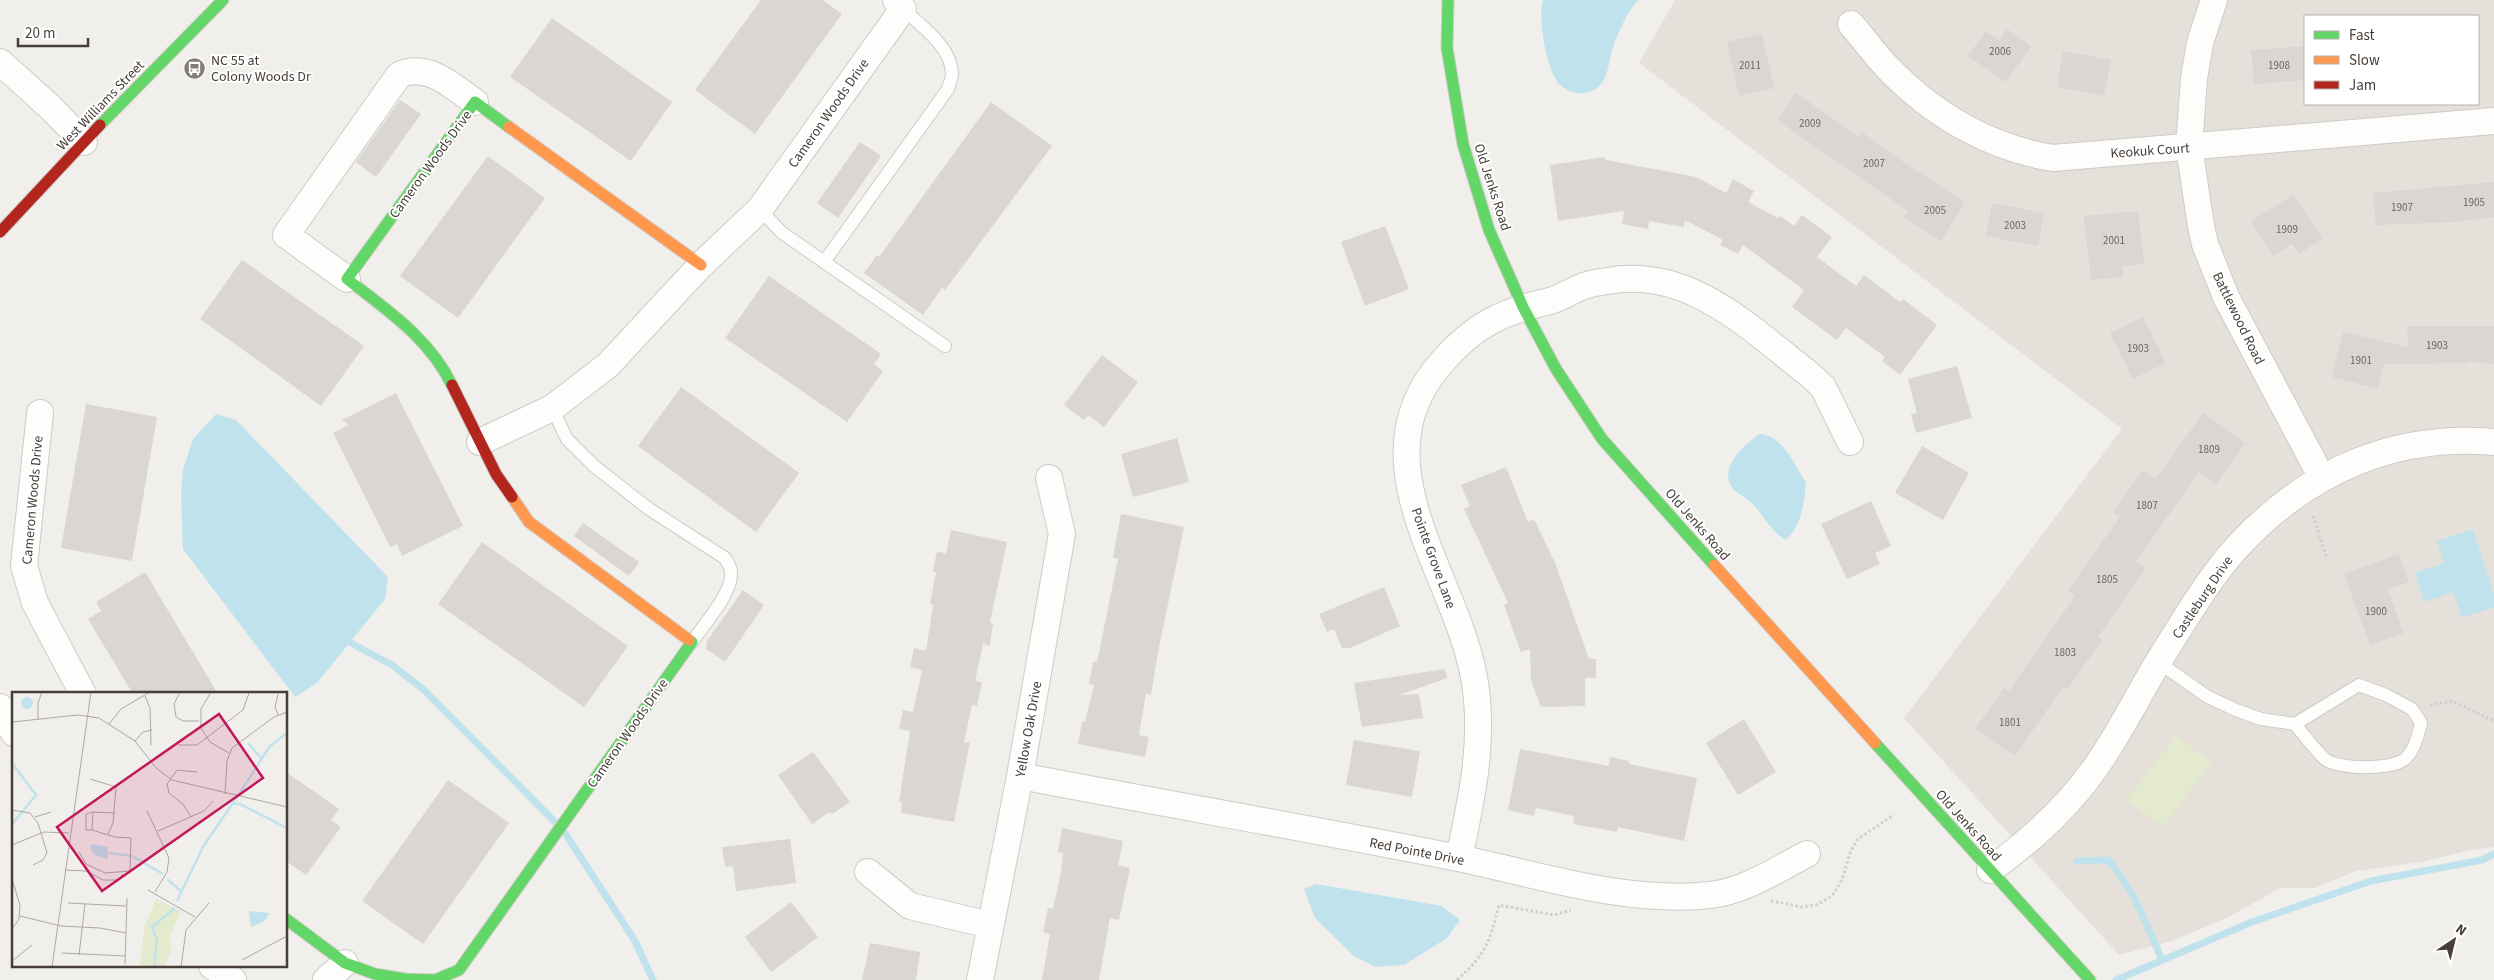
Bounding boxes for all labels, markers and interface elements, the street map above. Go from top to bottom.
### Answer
scale bar [18,15,88,47]
legend [2304,15,2479,105]
text: 20 m [25,23,55,44]
text: Fast [2349,25,2375,46]
house number: 2006 [1989,44,2011,59]
text: Slow [2349,50,2380,71]
place label: NC 55 at Colony Woods Dr [211,51,311,87]
street label: Cameron Woods Drive [784,55,874,172]
street label: West Williams Street [52,56,149,155]
bus stop icon: NC 55 at Colony Woods Dr [183,56,207,80]
house number: 2011 [1739,58,1761,73]
house number: 1908 [2268,58,2290,73]
text: Jam [2349,75,2376,96]
street label: Cameron Woods Drive [385,106,477,223]
house number: 2009 [1799,116,1821,131]
street label: Keokuk Court [2110,138,2191,164]
street label: Old Jenks Road [1469,141,1516,233]
house number: 2007 [1863,156,1885,171]
house number: 1905 [2463,195,2485,210]
house number: 1907 [2391,200,2413,215]
house number: 2005 [1924,203,1946,218]
house number: 2003 [2004,218,2026,233]
house number: 1909 [2276,222,2298,237]
house number: 2001 [2103,233,2125,248]
street label: Battlewood Road [2207,269,2269,368]
house number: 1903 [2426,338,2448,353]
house number: 1903 [2127,341,2149,356]
house number: 1901 [2350,353,2372,368]
street label: Cameron Woods Drive [17,435,49,565]
house number: 1809 [2198,442,2220,457]
street label: Old Jenks Road [1660,484,1734,565]
house number: 1807 [2136,498,2158,513]
street label: Pointe Grove Lane [1406,505,1461,612]
street label: Castleburg Drive [2168,552,2238,643]
house number: 1805 [2096,572,2118,587]
house number: 1900 [2365,604,2387,619]
house number: 1803 [2054,645,2076,660]
street label: Cameron Woods Drive [583,675,673,792]
street label: Yellow Oak Drive [1011,680,1047,780]
inset map [12,692,288,968]
house number: 1801 [1999,715,2021,730]
street label: Old Jenks Road [1931,785,2006,866]
street label: Red Pointe Drive [1368,833,1466,871]
north arrow [2429,915,2479,965]
text: N [2451,919,2470,941]

